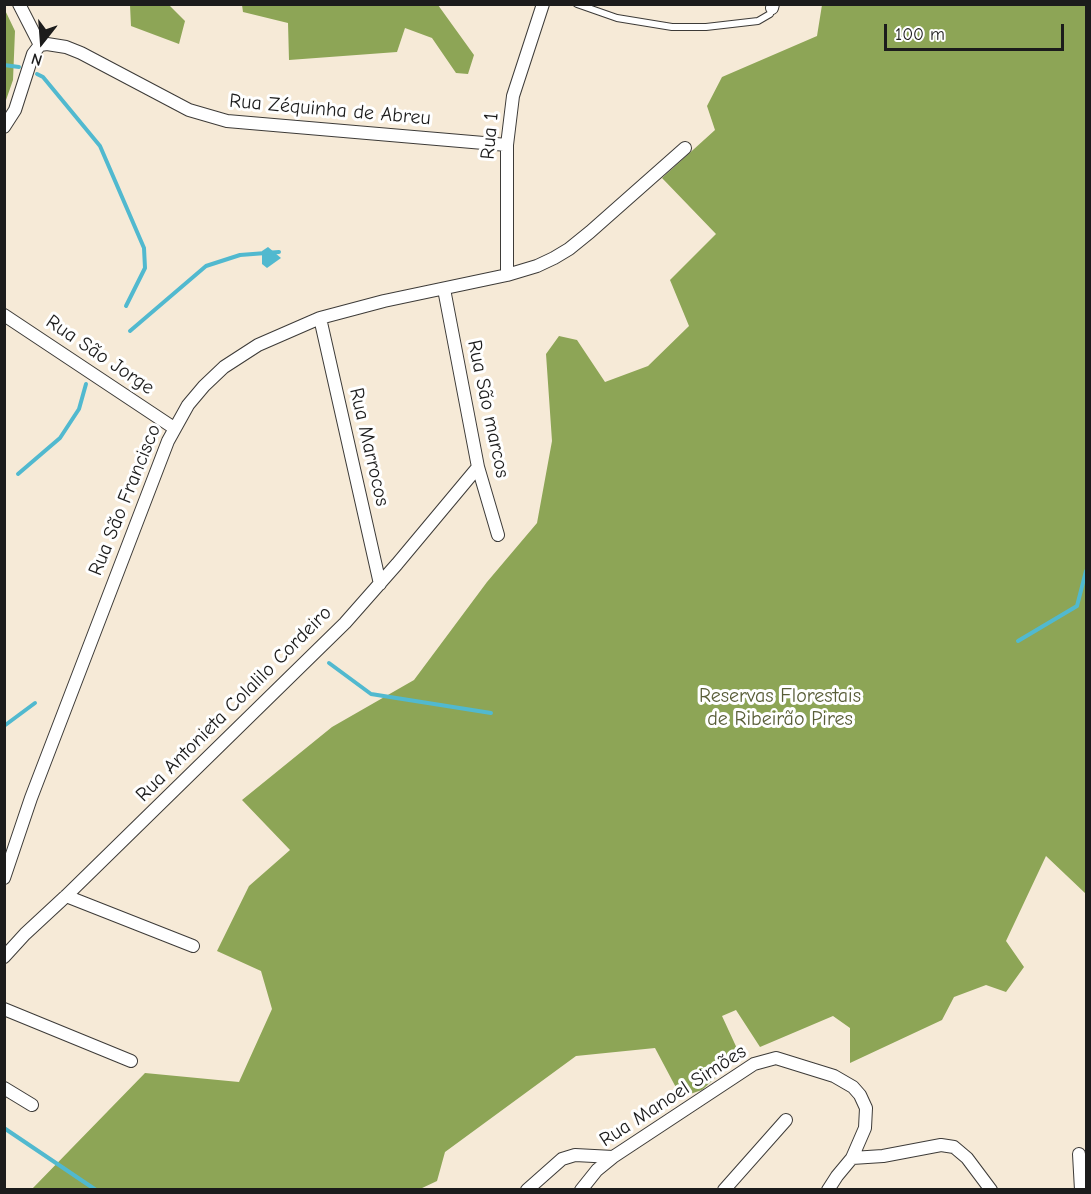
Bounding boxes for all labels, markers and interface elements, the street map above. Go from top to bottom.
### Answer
north arrow [12,12,72,72]
scale bar [887,12,1067,50]
text: 100 m [895,24,945,45]
text: N [29,49,44,69]
street label: Rua Zéquinha de Abreu [228,89,432,131]
street label: Rua 1 [476,112,504,160]
street label: Rua São Jorge [41,310,159,400]
street label: Rua São marcos [462,338,514,480]
street label: Rua Marrocos [344,385,394,509]
street label: Rua São Francisco [84,421,166,579]
street label: Rua Antonieta Colalilo Cordeiro [131,601,337,807]
park label: Reservas Florestais de Ribeirão Pires [699,684,861,731]
street label: Rua Manoel Simões [595,1040,751,1152]

